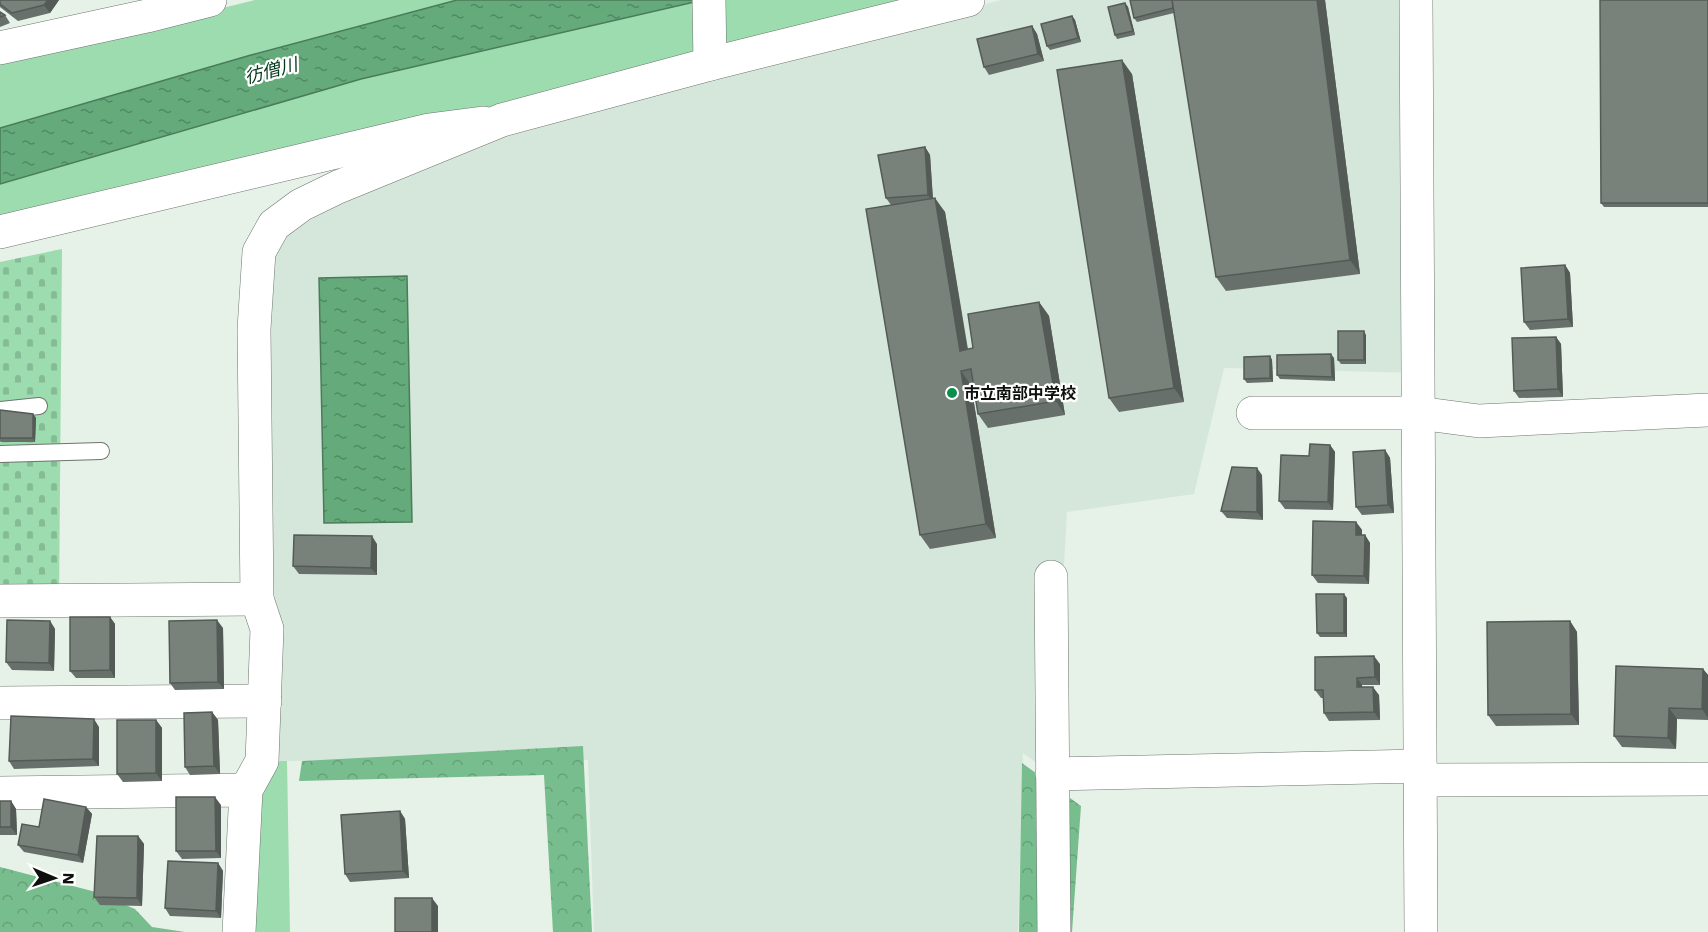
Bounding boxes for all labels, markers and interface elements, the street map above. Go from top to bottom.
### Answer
water label: 彷僧川 [242,53,302,88]
place label: 市立南部中学校 [964,384,1076,403]
marker: 市立南部中学校 [945,386,959,400]
north arrow [24,848,84,908]
text: N [59,872,78,885]

